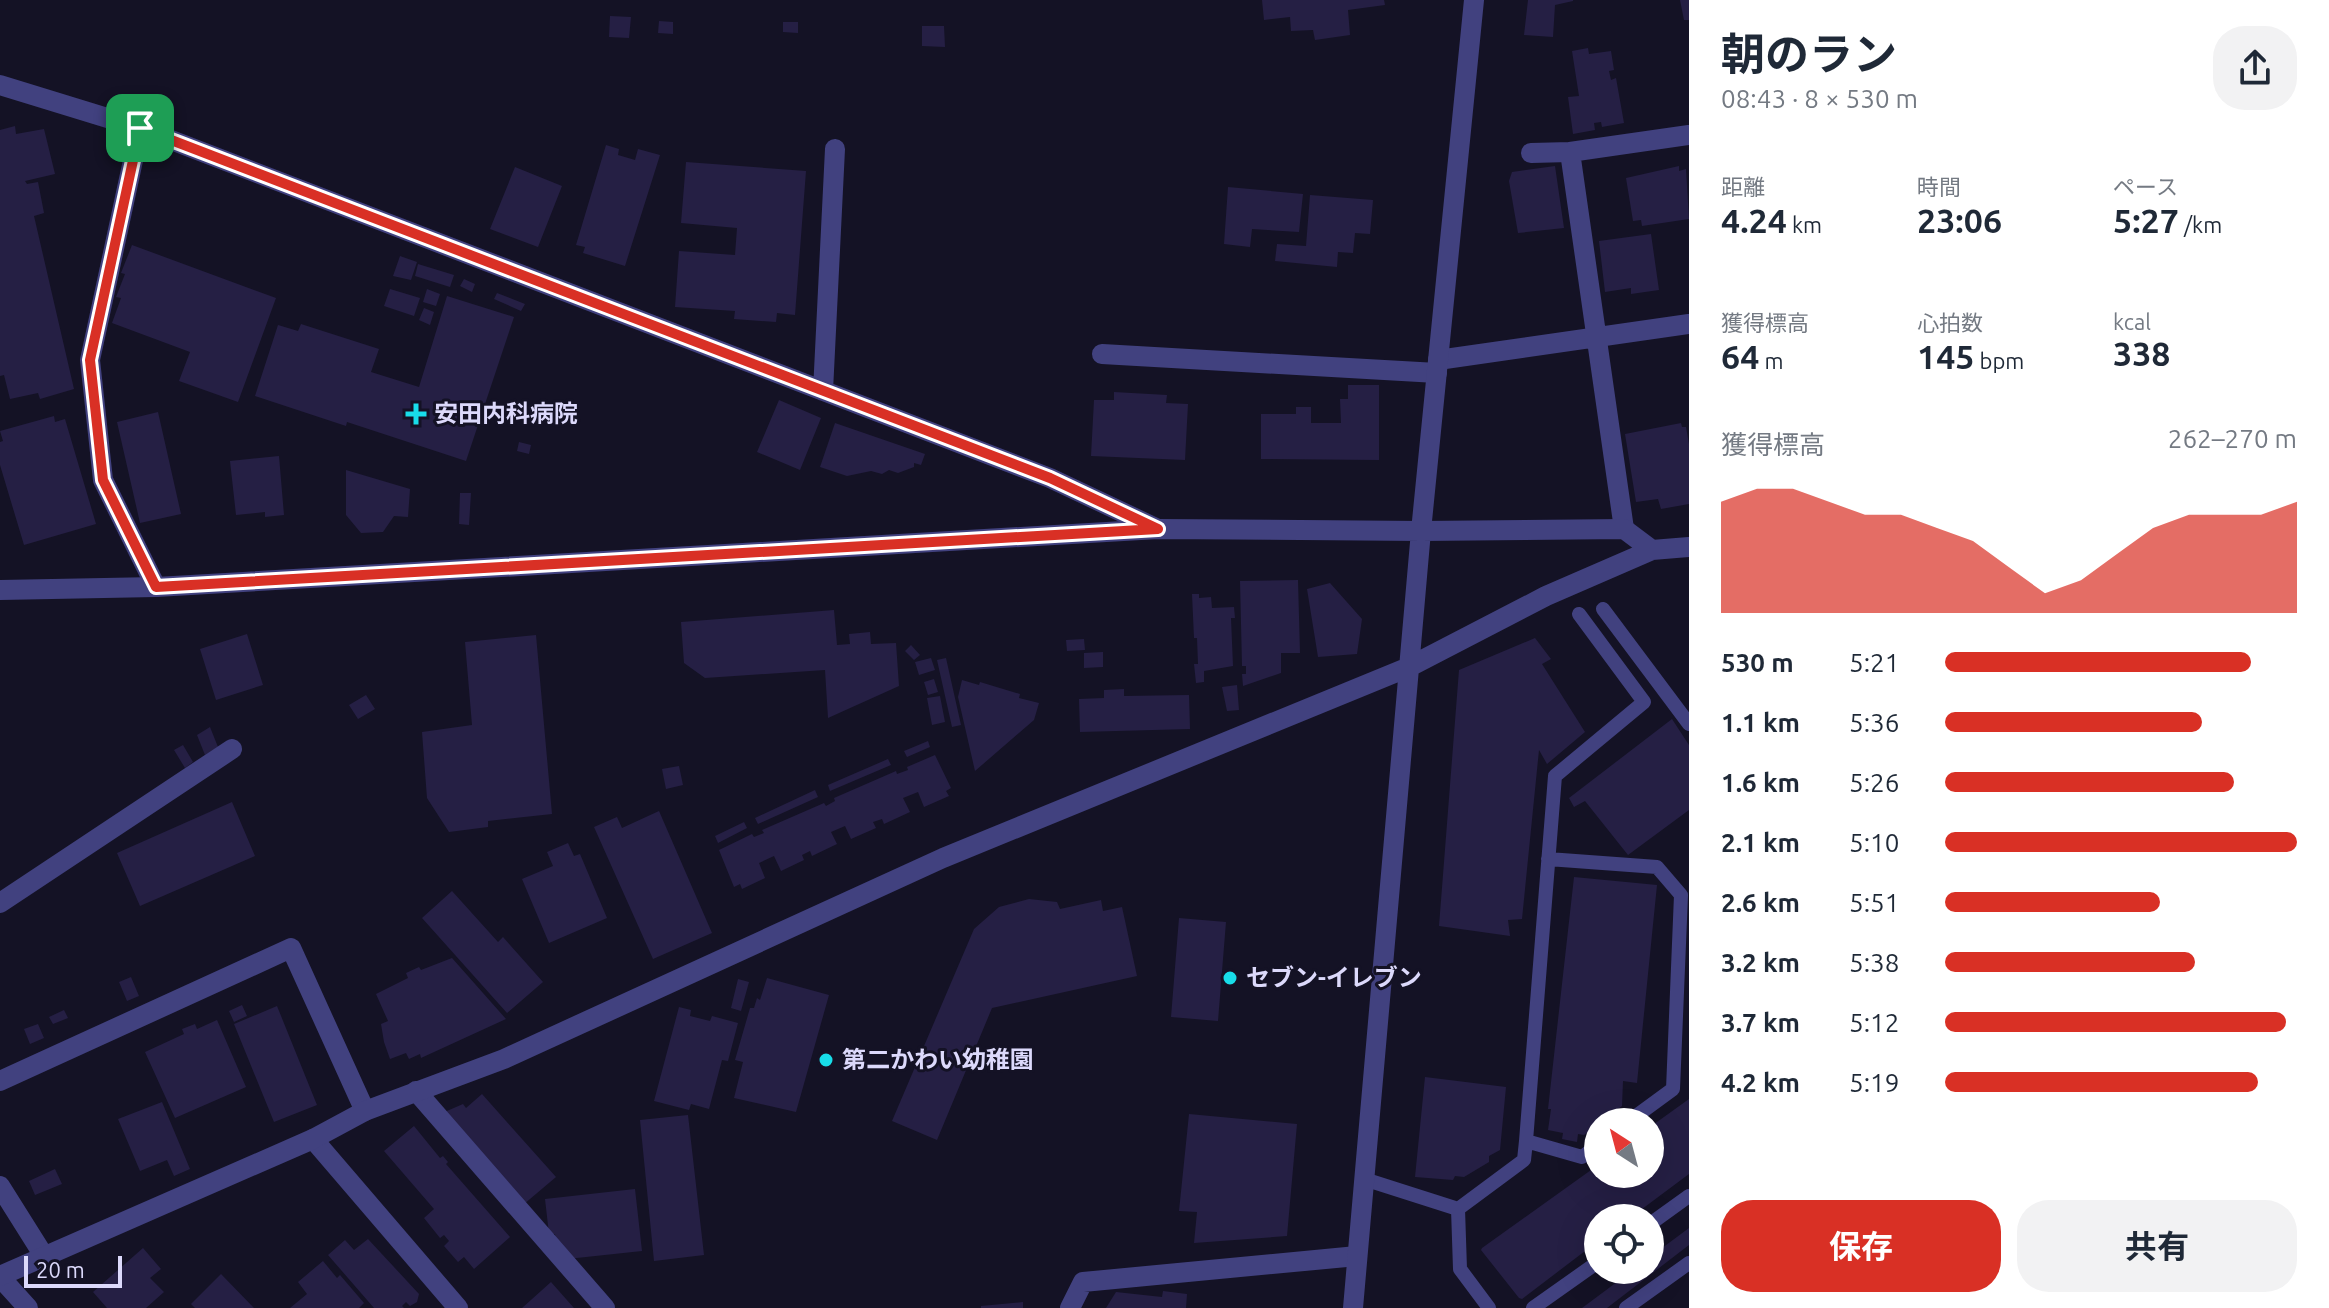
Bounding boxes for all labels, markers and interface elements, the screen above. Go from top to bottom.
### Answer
button: share [2213,26,2297,110]
text: 朝のラン [1721,29,1897,78]
text: 08:43 · 8 × 530 m [1721,84,1918,113]
pin [106,94,174,162]
icon: arrive [118,106,162,150]
text: 距離 [1721,174,1765,199]
text: 時間 [1917,174,1961,199]
text: ペース [2113,174,2178,199]
text: 4.24 [1721,201,1787,239]
text: 23:06 [1917,201,2002,239]
text: 5:27 [2113,201,2179,239]
text: km [1787,212,1822,237]
text: /km [2179,212,2222,237]
text: kcal [2113,309,2151,334]
text: 獲得標高 [1721,310,1809,335]
text: 心拍数 [1917,310,1983,335]
text: 338 [2113,334,2171,372]
text: 64 [1721,337,1759,375]
text: 145 [1917,337,1975,375]
text: m [1759,348,1783,373]
text: bpm [1975,348,2024,373]
place label: 安田内科病院 [434,400,578,427]
marker: 安田内科病院 [405,403,427,425]
text: 262–270 m [2168,424,2297,453]
text: 獲得標高 [1721,430,1825,459]
text: 530 m [1721,648,1794,677]
text: 5:21 [1849,648,1899,677]
text: 1.1 km [1721,708,1800,737]
text: 5:36 [1849,708,1899,737]
text: 1.6 km [1721,768,1800,797]
text: 5:26 [1849,768,1899,797]
text: 2.1 km [1721,828,1800,857]
text: 5:10 [1849,828,1899,857]
text: 2.6 km [1721,888,1800,917]
text: 5:51 [1849,888,1899,917]
text: 3.2 km [1721,948,1800,977]
text: 5:38 [1849,948,1899,977]
place label: セブン-イレブン [1246,964,1422,991]
marker: セブン-イレブン [1221,969,1239,987]
text: 3.7 km [1721,1008,1800,1037]
text: 5:12 [1849,1008,1899,1037]
place label: 第二かわい幼稚園 [842,1046,1034,1073]
marker: 第二かわい幼稚園 [817,1051,835,1069]
text: 4.2 km [1721,1068,1800,1097]
text: 5:19 [1849,1068,1899,1097]
north arrow [1584,1108,1664,1188]
map controls [1584,1108,1664,1284]
button: 保存 [1721,1200,2001,1292]
button: 共有 [2017,1200,2297,1292]
button: locate [1584,1204,1664,1284]
scale bar [24,1252,122,1288]
text: 20 m [36,1257,85,1282]

